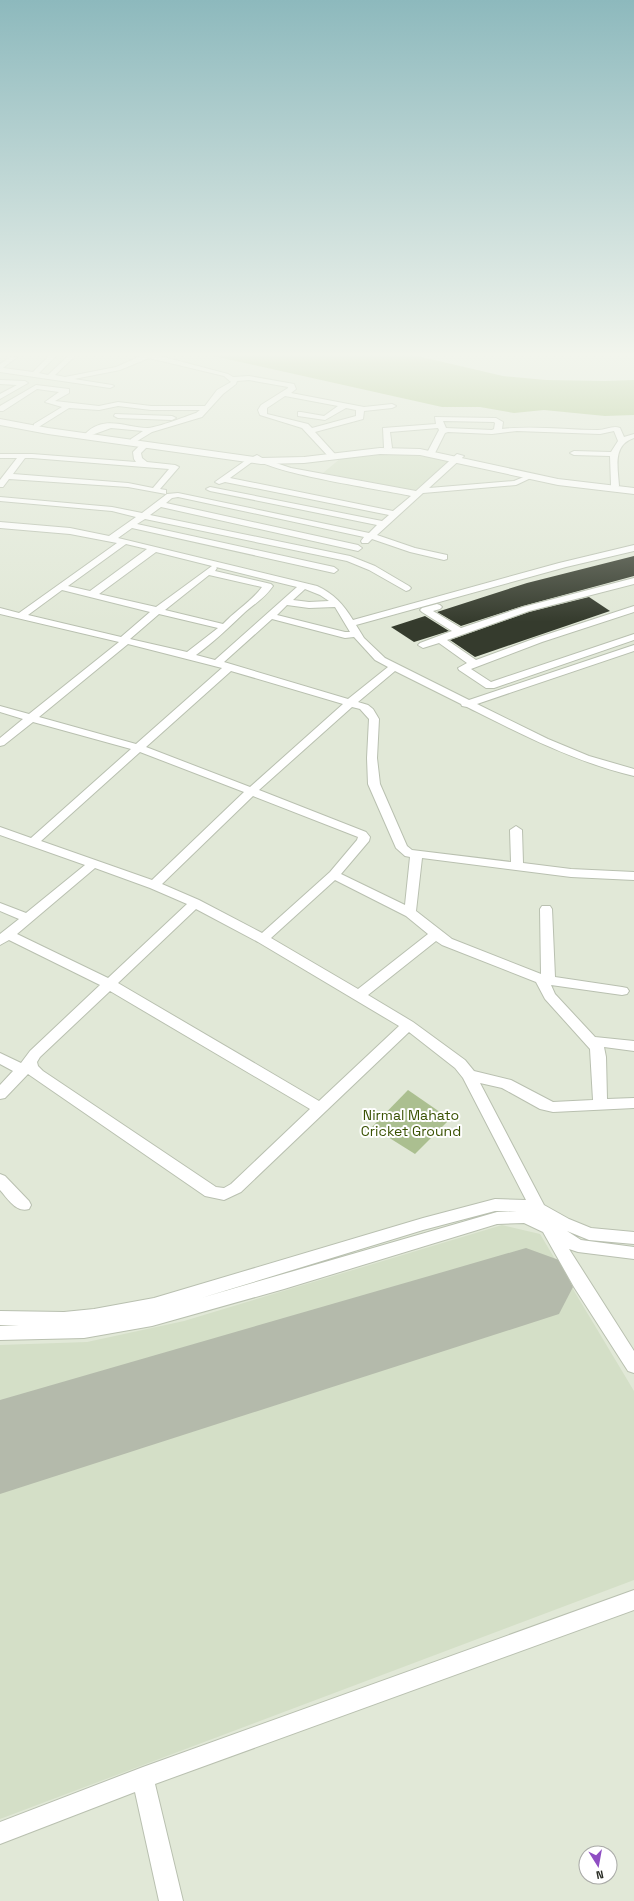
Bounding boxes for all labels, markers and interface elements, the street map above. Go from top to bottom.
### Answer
park label: Nirmal Mahato Cricket Ground [361,1106,461,1140]
north arrow [578,1845,618,1885]
text: N [595,1867,605,1882]

